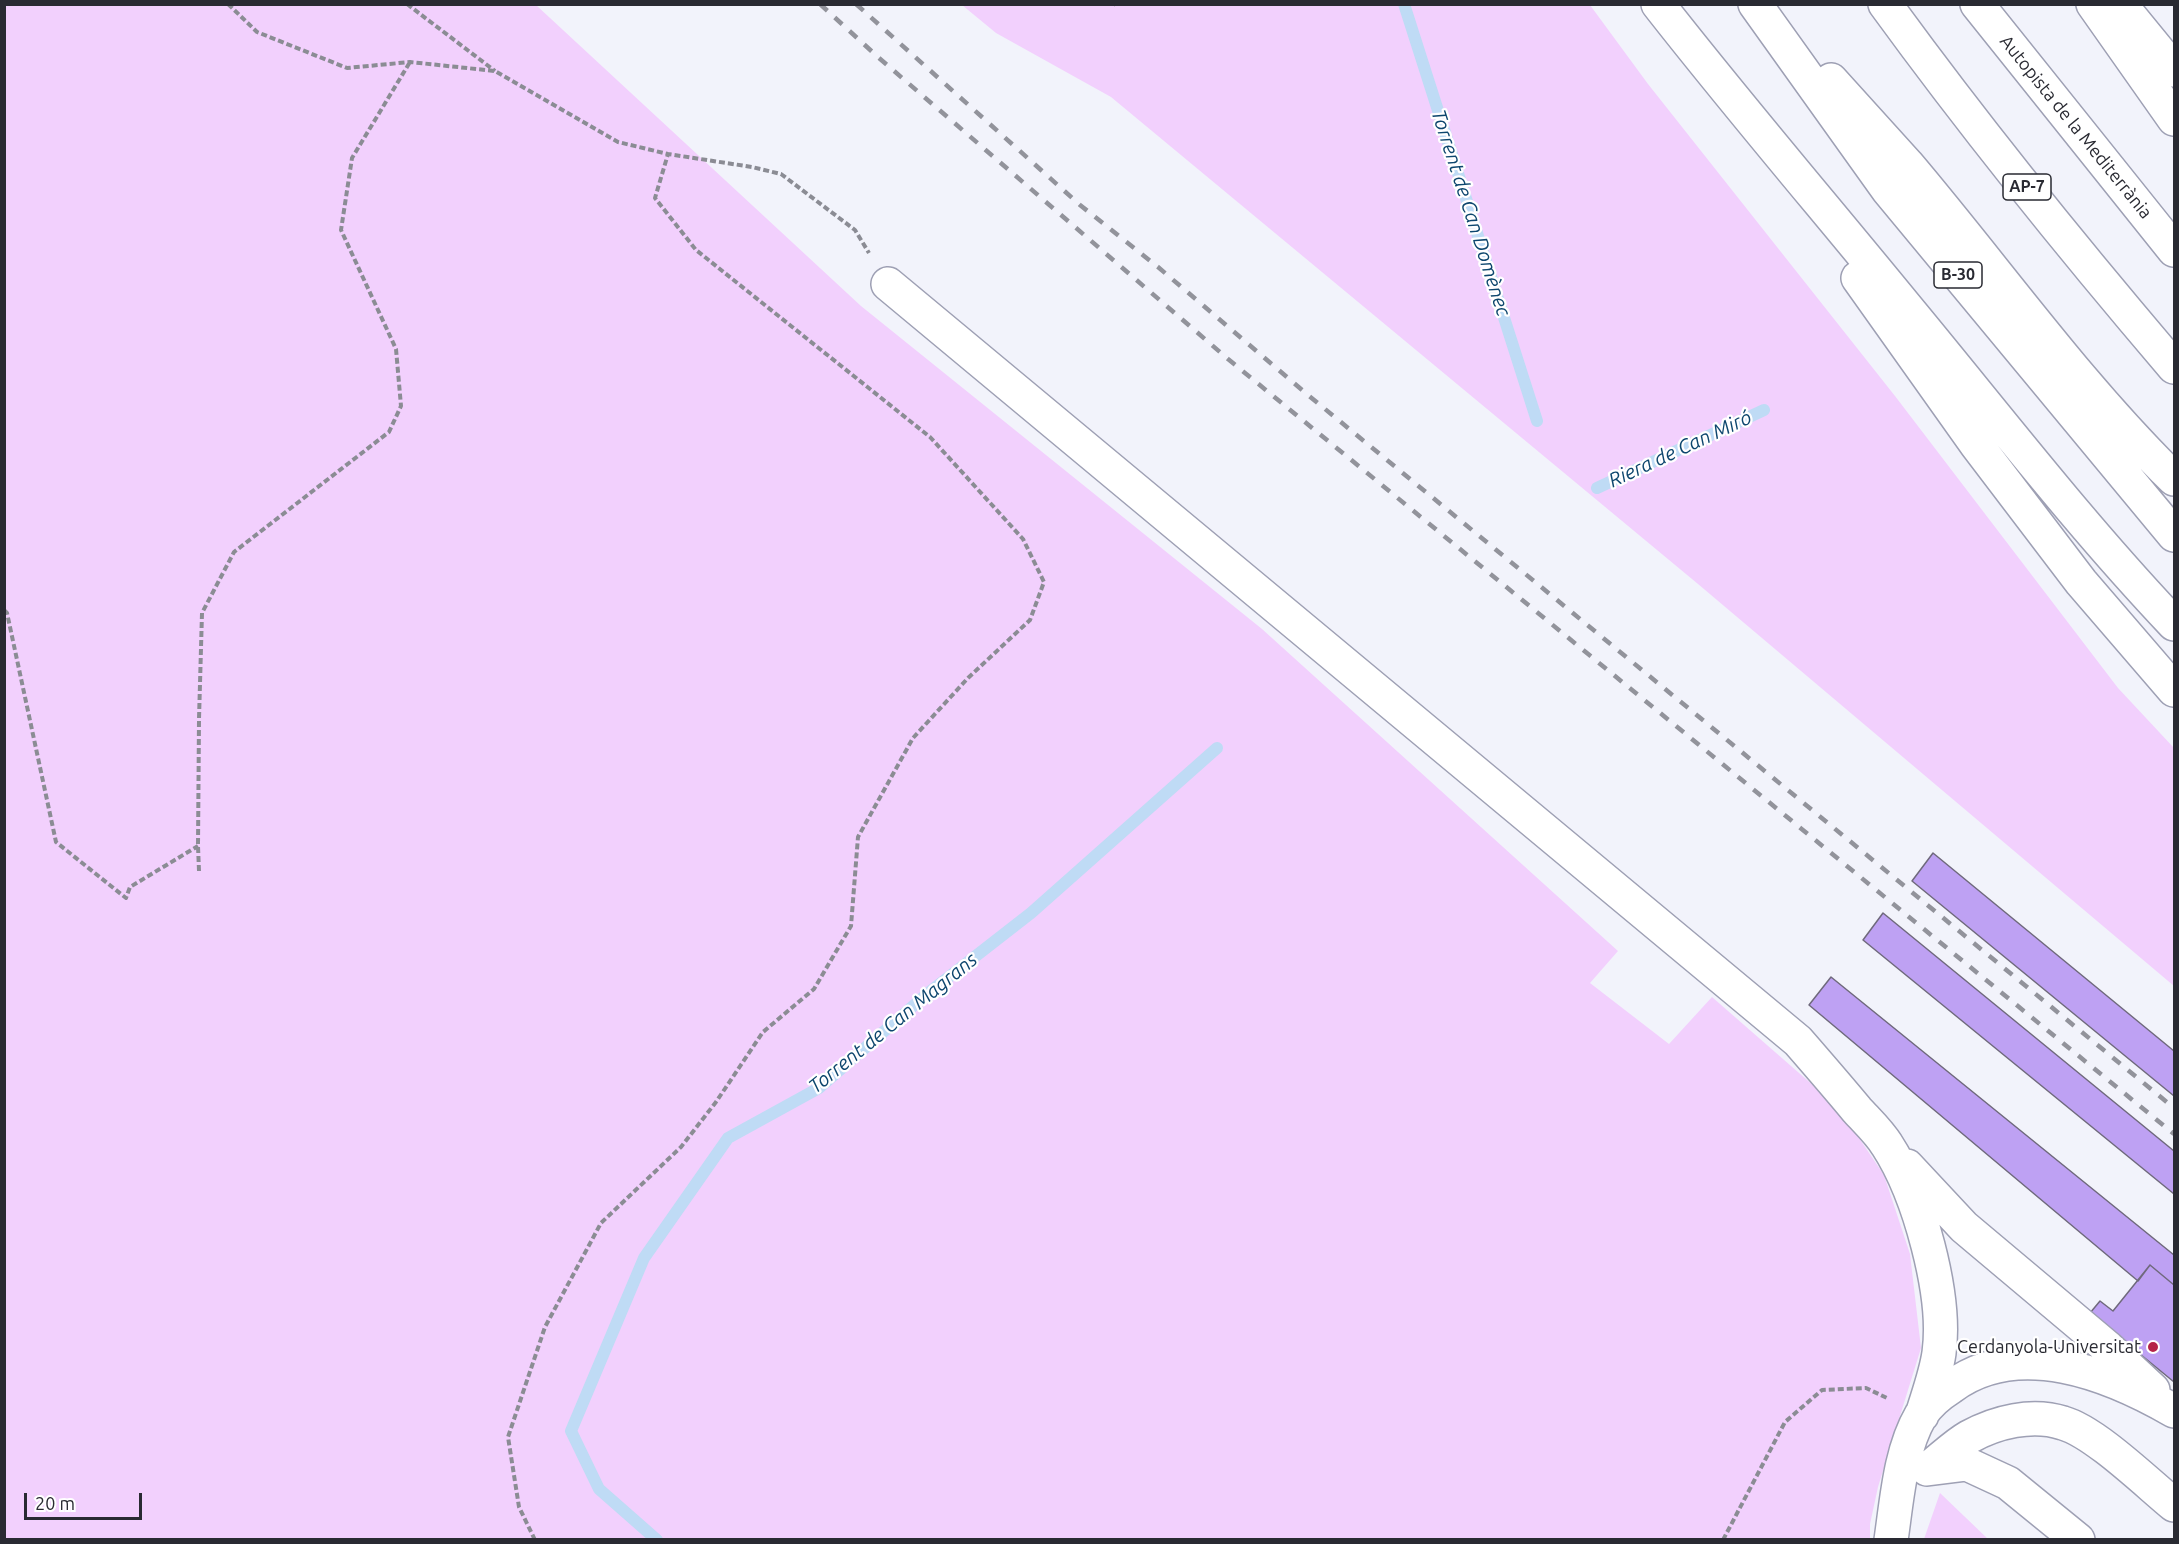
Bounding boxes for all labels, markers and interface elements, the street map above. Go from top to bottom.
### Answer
street label: Autopista de la Mediterrània [1995,31,2157,223]
water label: Torrent de Can Domènec [1426,107,1516,319]
road number: AP-7 [2003,174,2051,200]
road number: B-30 [1934,262,1982,288]
water label: Riera de Can Miró [1605,405,1755,493]
water label: Torrent de Can Magrans [804,948,982,1098]
place label: Cerdanyola-Universitat [1957,1336,2141,1358]
marker: Cerdanyola-Universitat [2146,1340,2160,1354]
scale bar [27,1481,146,1519]
text: 20 m [35,1493,75,1513]

